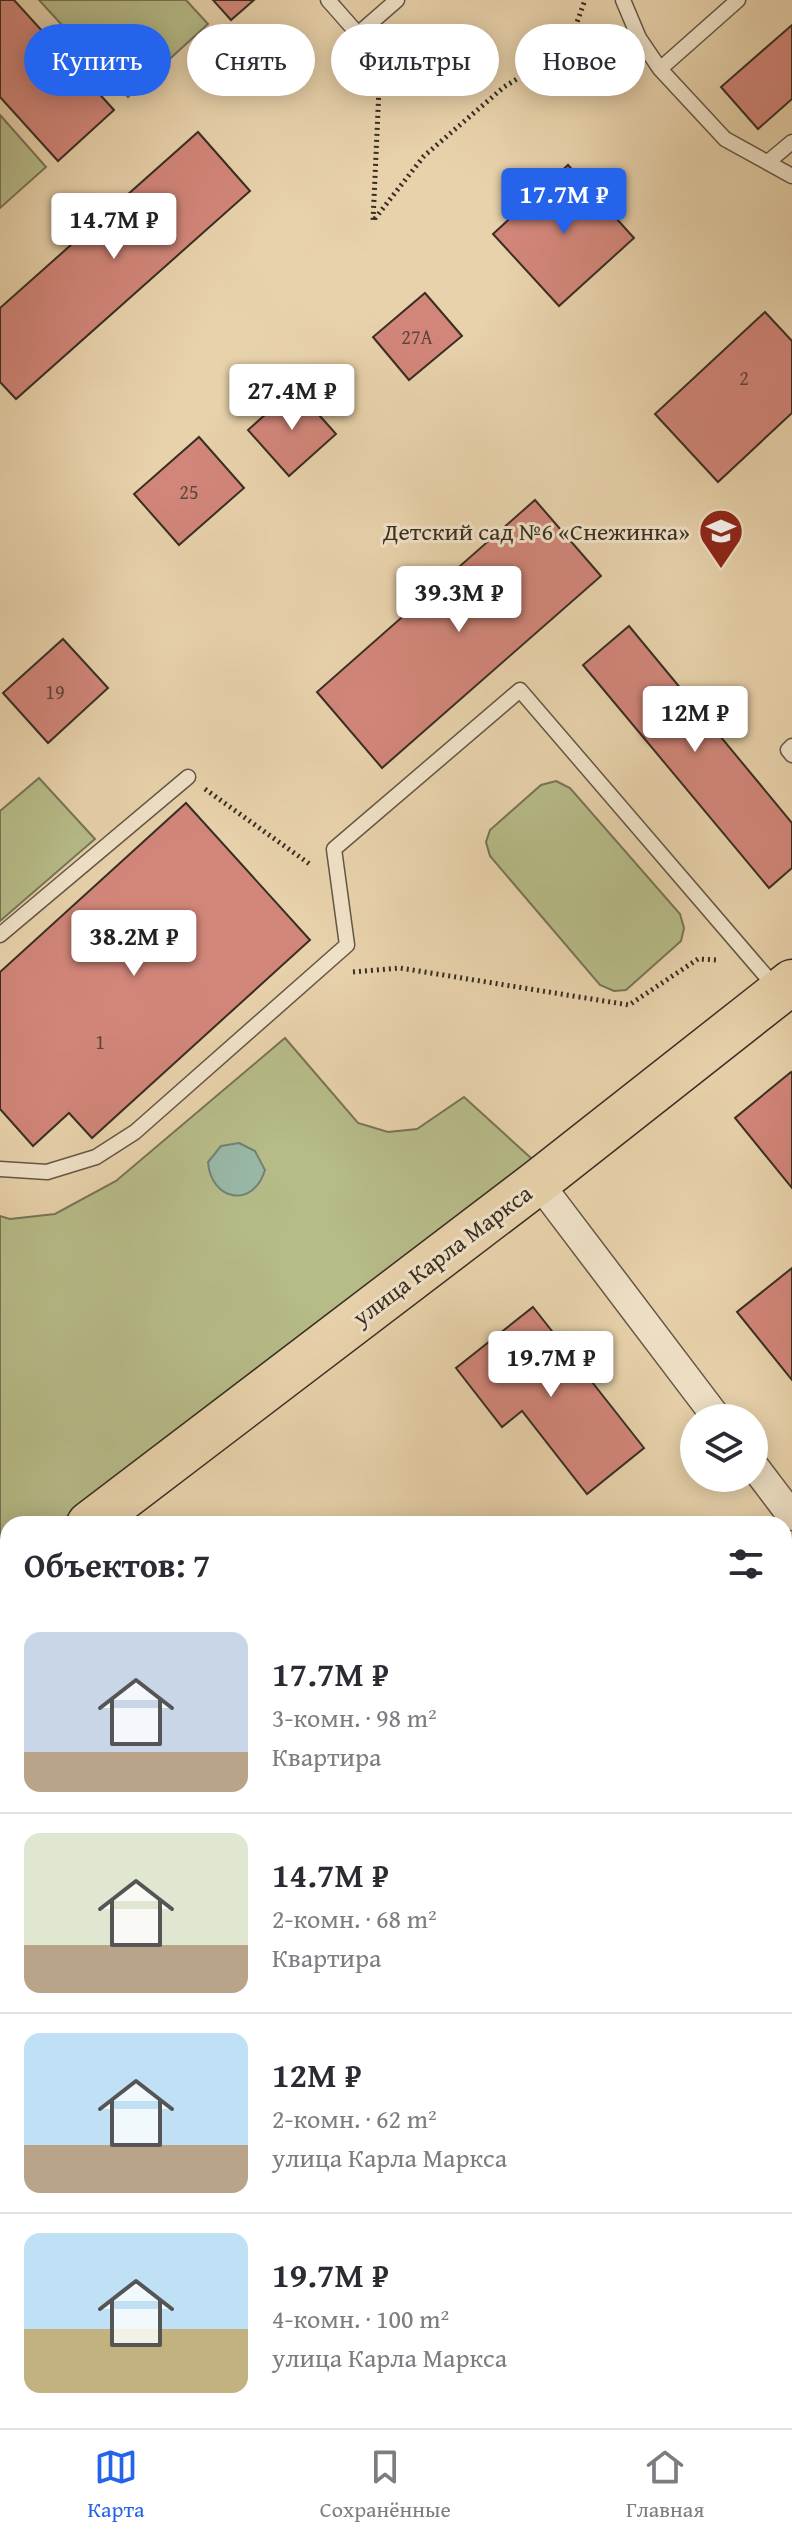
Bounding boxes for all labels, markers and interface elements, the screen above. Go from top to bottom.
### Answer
chip: Купить [24,24,171,96]
chip: Снять [187,24,315,96]
chip: Фильтры [331,24,499,96]
chip: Новое [515,24,645,96]
pin: 17.7M ₽ [490,168,638,236]
text: 17.7M ₽ [519,174,609,213]
pin: 14.7M ₽ [40,193,188,261]
text: 14.7M ₽ [69,199,159,238]
house number: 27А [401,322,433,351]
house number: 2 [739,363,749,392]
pin: 27.4M ₽ [218,364,366,432]
text: 27.4M ₽ [247,370,337,409]
house number: 25 [179,477,199,506]
school or university icon: Детский сад №6 «Снежинка» [697,507,745,570]
place label: Детский сад №6 «Снежинка» [382,514,690,549]
pin: 39.3M ₽ [385,566,533,634]
text: 39.3M ₽ [414,572,504,611]
house number: 19 [45,677,65,706]
pin: 12M ₽ [639,686,751,754]
text: 12M ₽ [661,692,729,731]
pin: 38.2M ₽ [60,910,208,978]
text: 38.2M ₽ [89,916,179,955]
house number: 1 [95,1027,105,1056]
street label: улица Карла Маркса [344,1175,540,1335]
pin: 19.7M ₽ [477,1331,625,1399]
text: 19.7M ₽ [506,1337,596,1376]
map controls [680,1404,768,1492]
button: layers [680,1404,768,1492]
text: Объектов: 7 [24,1540,210,1589]
icon: filters [724,1542,768,1586]
text: 17.7M ₽ [272,1649,389,1698]
icon: home [88,1664,184,1760]
text: 3-комн. · 98 m² [272,1698,437,1737]
text: Квартира [272,1737,381,1776]
text: 14.7M ₽ [272,1850,389,1899]
icon: home [88,1865,184,1961]
text: 2-комн. · 68 m² [272,1899,437,1938]
text: Квартира [272,1938,381,1977]
text: 12M ₽ [272,2050,362,2099]
icon: home [88,2065,184,2161]
text: 2-комн. · 62 m² [272,2099,437,2138]
text: улица Карла Маркса [272,2138,507,2177]
text: 19.7M ₽ [272,2250,389,2299]
icon: home [88,2265,184,2361]
text: 4-комн. · 100 m² [272,2299,449,2338]
text: улица Карла Маркса [272,2338,507,2377]
tab: Карта [88,2445,145,2525]
tab: Сохранённые [320,2445,451,2525]
tab: Главная [626,2445,704,2525]

